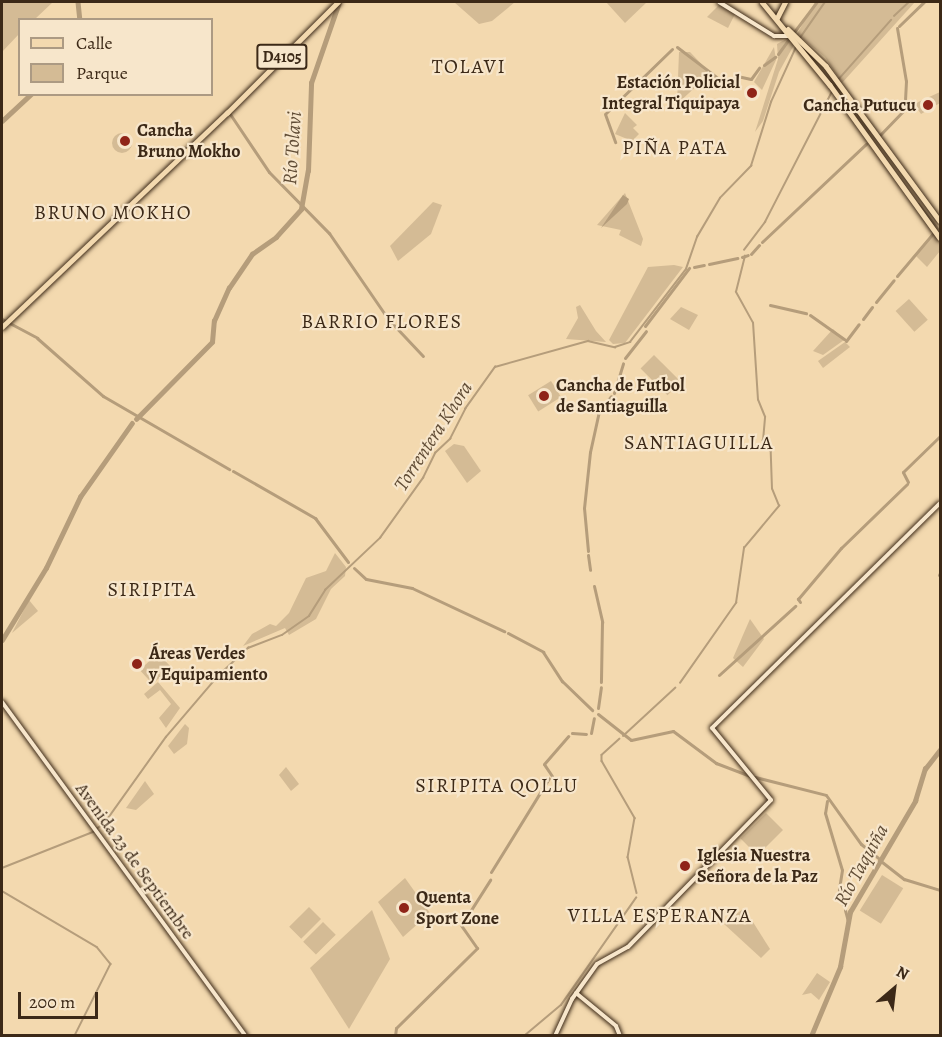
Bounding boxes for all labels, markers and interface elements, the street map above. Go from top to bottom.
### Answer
legend [18,18,213,96]
text: Calle [76,31,113,55]
road number: D4105 [255,44,309,70]
district label: TOLAVI [432,54,506,78]
text: Parque [76,61,128,85]
place label: Estación Policial Integral Tiquipaya [602,72,740,115]
marker: Estación Policial Integral Tiquipaya [745,86,759,100]
place label: Cancha Putucu [803,94,916,116]
marker: Cancha Putucu [921,98,935,112]
water label: Río Tolavi [277,110,307,186]
place label: Cancha Bruno Mokho [137,120,240,162]
marker: Cancha Bruno Mokho [118,134,132,148]
district label: PIÑA PATA [622,135,728,159]
district label: BRUNO MOKHO [34,200,192,224]
district label: BARRIO FLORES [301,309,463,333]
place label: Cancha de Futbol de Santiaguilla [556,375,685,418]
water label: Torrentera Khora [389,377,477,495]
marker: Cancha de Futbol de Santiaguilla [537,389,551,403]
district label: SANTIAGUILLA [624,430,774,454]
district label: SIRIPITA [107,577,197,601]
place label: Áreas Verdes y Equipamiento [149,643,268,686]
marker: Áreas Verdes y Equipamiento [130,657,144,671]
district label: SIRIPITA QOLLU [415,773,579,797]
street label: Avenida 23 de Septiembre [71,779,199,943]
water label: Río Taquiña [829,820,893,910]
place label: Iglesia Nuestra Señora de la Paz [697,845,818,888]
marker: Iglesia Nuestra Señora de la Paz [678,859,692,873]
place label: Quenta Sport Zone [416,887,499,930]
marker: Quenta Sport Zone [397,901,411,915]
district label: VILLA ESPERANZA [568,903,752,927]
north arrow [864,959,924,1019]
text: N [892,961,913,986]
scale bar [21,980,100,1018]
text: 200 m [29,990,75,1014]

